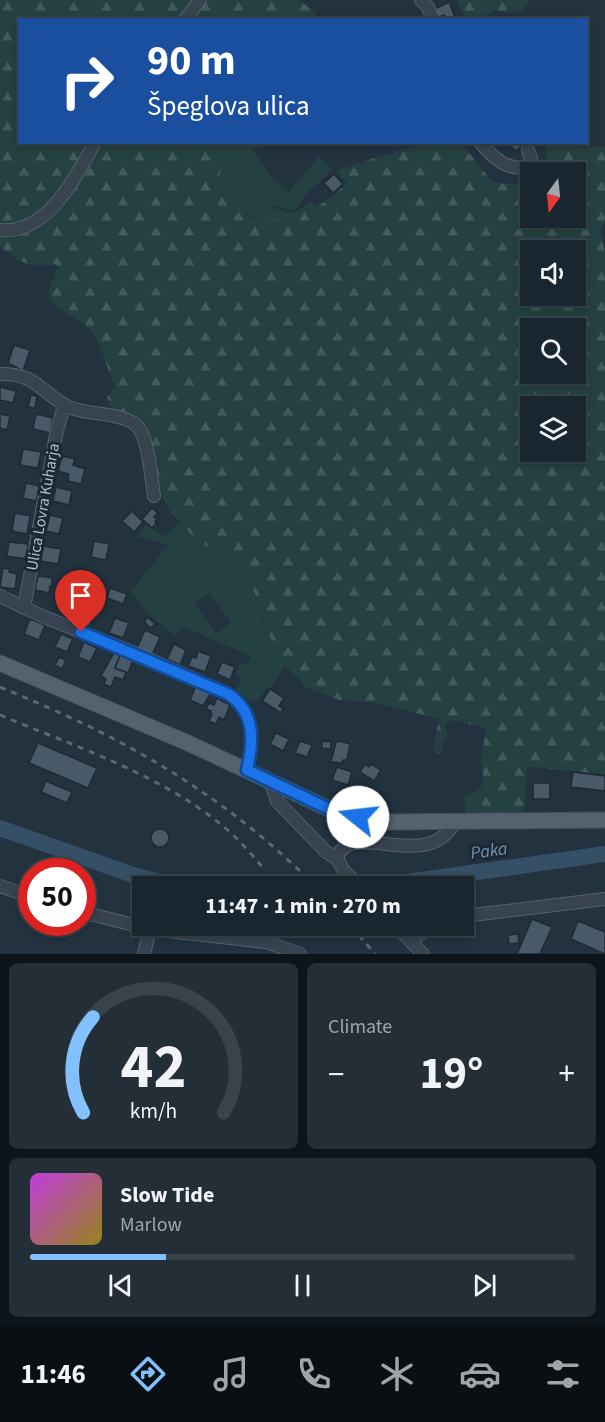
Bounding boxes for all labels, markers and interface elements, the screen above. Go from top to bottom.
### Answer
text: 90 m [147,31,236,91]
icon: right [48,42,126,120]
text: Špeglova ulica [147,87,310,126]
north arrow [520,162,586,228]
map controls [520,162,586,462]
button: sound [520,240,586,306]
button: search [520,318,586,384]
button: layers [520,396,586,462]
street label: Ulica Lovra Kuharja [21,442,65,572]
pin [55,570,106,632]
icon: arrive [64,579,97,612]
position arrow [326,785,390,849]
water label: Paka [469,836,509,866]
speed limit sign: 50 [18,858,96,936]
text: 11:47 · 1 min · 270 m [205,890,401,922]
text: Climate [328,1013,392,1041]
text: 42 [121,1023,186,1112]
text: 19° [420,1042,483,1106]
text: − [328,1051,344,1098]
text: + [559,1051,575,1098]
text: km/h [130,1096,177,1127]
text: Slow Tide [120,1179,214,1211]
text: Marlow [120,1211,182,1239]
icon: previous [104,1269,137,1302]
icon: pause [286,1269,319,1302]
icon: next [468,1269,501,1302]
icon: directions [127,1353,169,1395]
icon: music [210,1353,252,1395]
icon: phone [293,1353,335,1395]
icon: climate [376,1353,418,1395]
icon: car [459,1353,501,1395]
icon: filters [542,1353,584,1395]
text: 11:46 [21,1355,86,1394]

